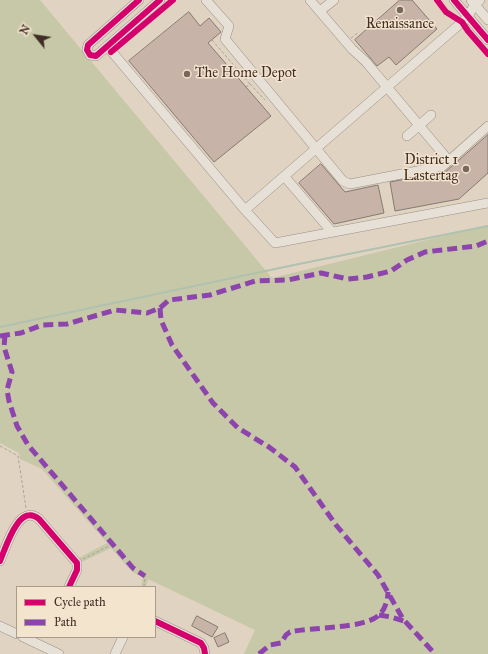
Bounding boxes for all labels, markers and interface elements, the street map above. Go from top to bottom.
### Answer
marker: Renaissance [395,5,405,15]
north arrow [16,16,56,56]
place label: Renaissance [366,17,434,33]
text: N [17,22,33,37]
place label: The Home Depot [195,66,297,82]
marker: The Home Depot [182,69,192,79]
place label: District 1 Lastertag [403,153,458,186]
marker: District 1 Lastertag [461,164,471,174]
legend [16,586,156,638]
text: Cycle path [54,595,106,609]
text: Path [54,615,77,629]

